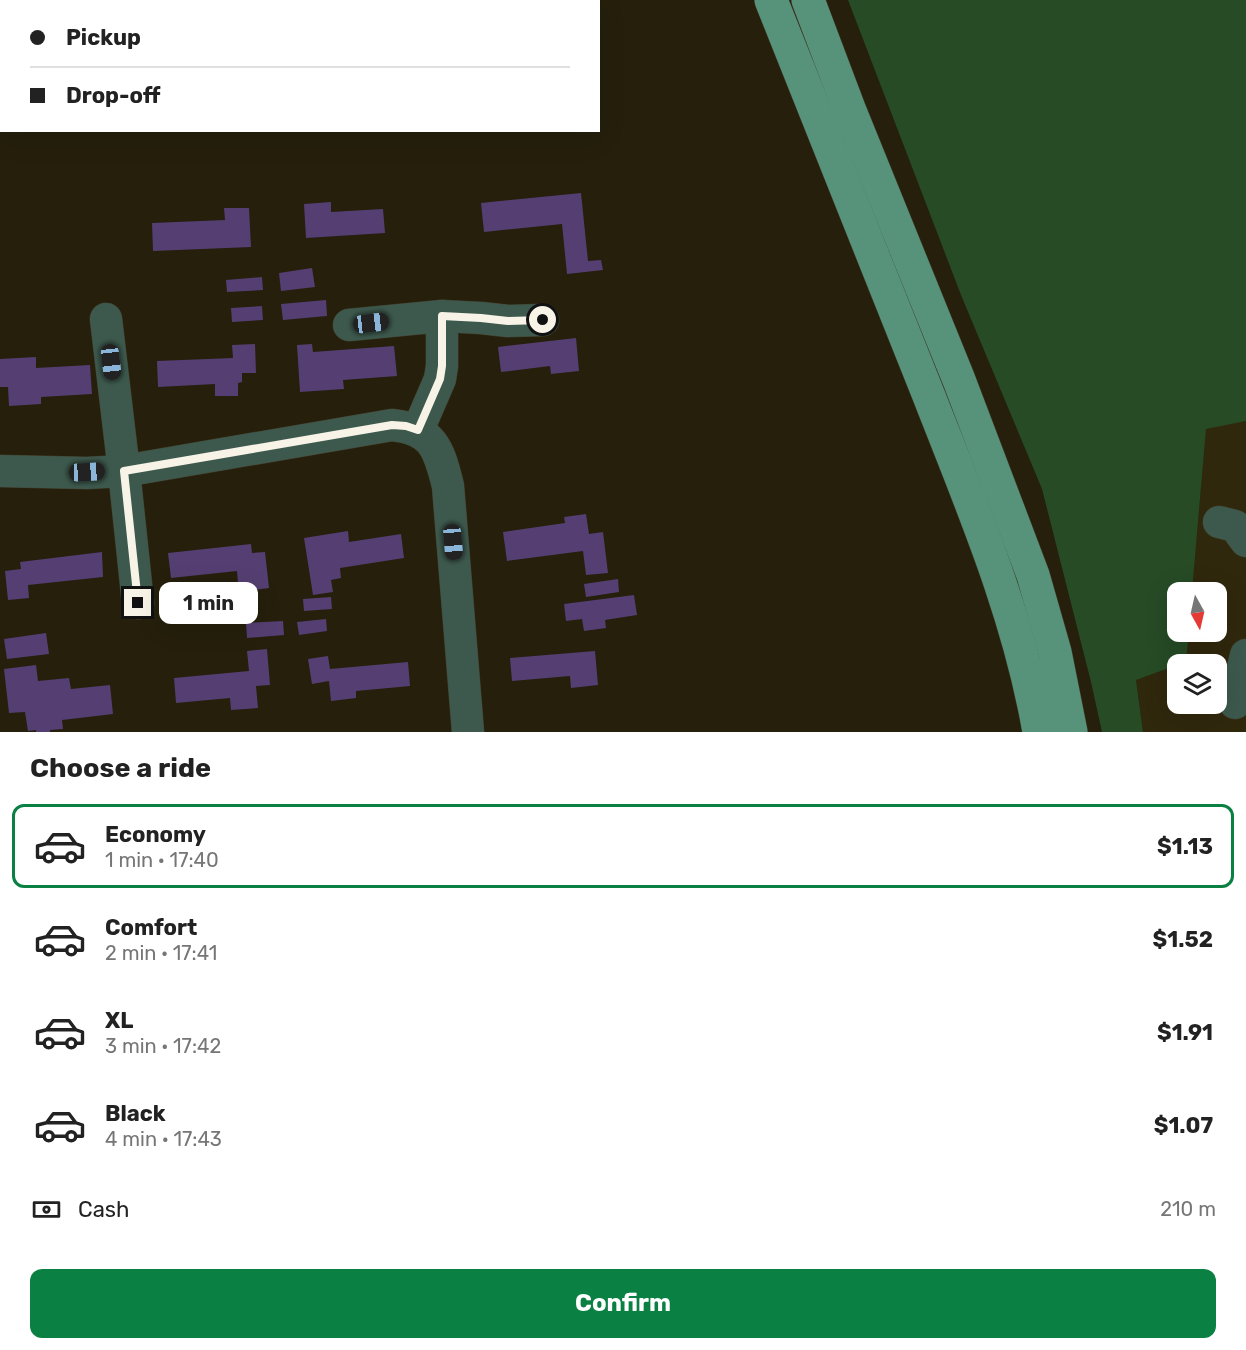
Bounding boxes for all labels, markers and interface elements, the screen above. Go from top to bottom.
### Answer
text: Pickup [66,24,141,51]
text: Drop-off [66,82,161,109]
route start [529,306,556,333]
car [352,312,390,334]
car [100,343,122,381]
car [69,462,105,482]
car [442,523,464,561]
callout: 1 min [159,582,258,624]
north arrow [1167,582,1227,642]
map controls [1167,582,1227,714]
route end [124,589,151,616]
text: 1 min [183,591,234,615]
button: layers [1167,654,1227,714]
text: Choose a ride [30,752,211,784]
icon: car [33,819,87,873]
text: Economy [105,821,206,848]
text: $1.13 [1157,833,1213,860]
text: 1 min · 17:40 [105,848,219,872]
icon: car [33,912,87,966]
text: Comfort [105,914,197,941]
text: $1.52 [1153,926,1213,953]
text: 2 min · 17:41 [105,941,217,965]
icon: car [33,1005,87,1059]
text: XL [105,1007,133,1034]
text: $1.91 [1157,1019,1213,1046]
text: 3 min · 17:42 [105,1034,221,1058]
icon: car [33,1098,87,1152]
text: Black [105,1100,166,1127]
text: $1.07 [1154,1112,1213,1139]
text: 4 min · 17:43 [105,1127,222,1151]
icon: cash [30,1193,63,1226]
text: Cash [78,1196,129,1223]
text: 210 m [1160,1197,1216,1221]
button: Confirm [30,1269,1216,1338]

